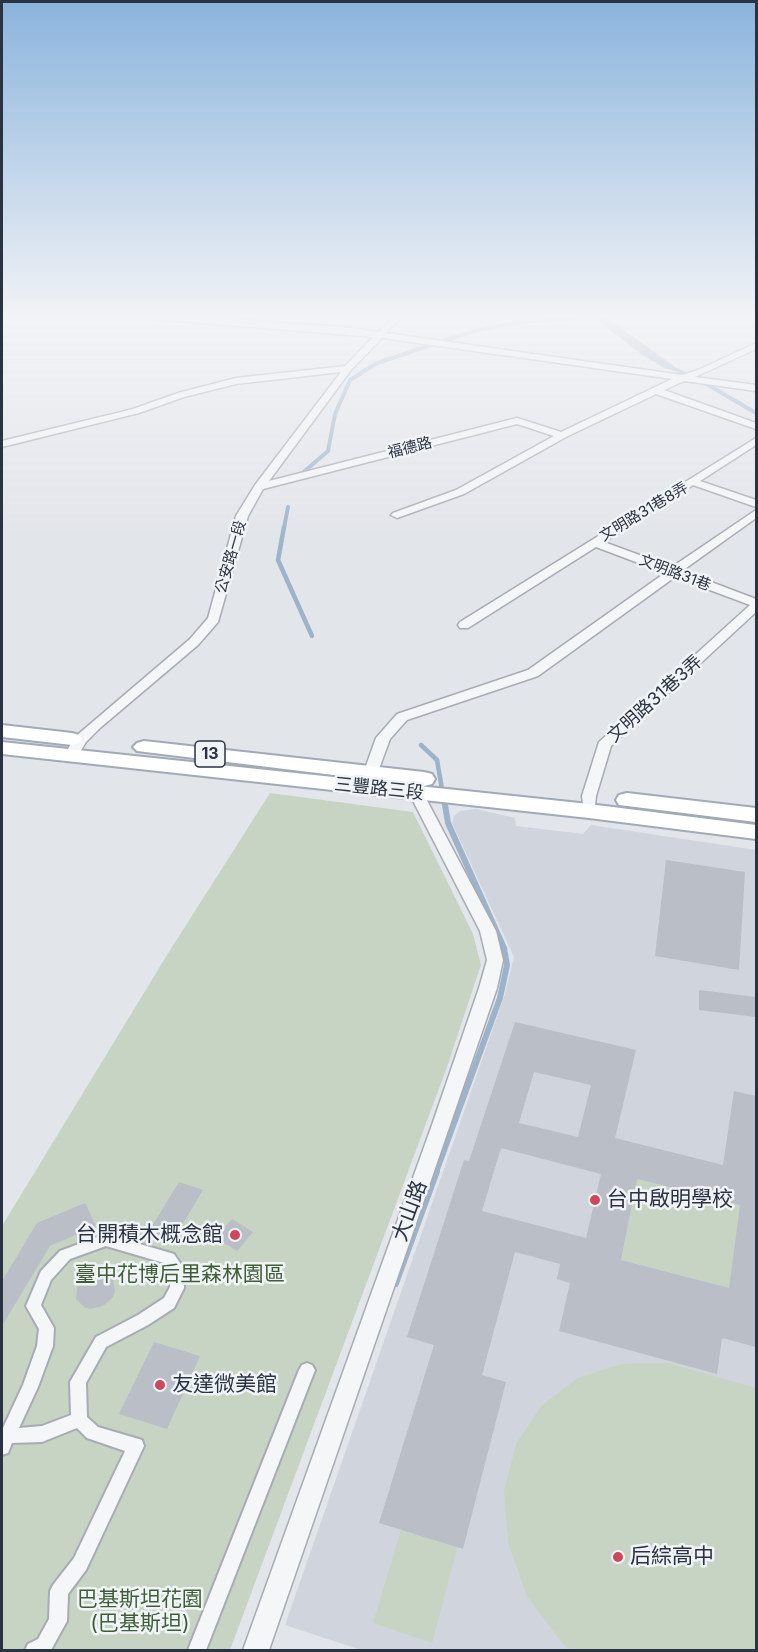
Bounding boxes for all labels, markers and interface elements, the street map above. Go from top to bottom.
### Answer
street label: 福德路 [386,434,434,462]
street label: 文明路31巷8弄 [597,479,691,545]
street label: 公安路一段 [212,518,250,596]
street label: 文明路31巷 [637,551,713,595]
street label: 文明路31巷3弄 [603,651,707,747]
road number: 13 [195,741,225,767]
street label: 三豐路三段 [333,774,425,804]
street label: 大山路 [387,1177,433,1245]
place label: 台中啟明學校 [607,1187,733,1213]
marker: 台中啟明學校 [588,1193,602,1207]
place label: 台開積木概念館 [76,1222,223,1248]
marker: 台開積木概念館 [228,1228,242,1242]
park label: 臺中花博后里森林園區 [75,1262,285,1288]
place label: 友達微美館 [172,1372,277,1398]
marker: 友達微美館 [153,1378,167,1392]
place label: 后綜高中 [630,1544,714,1570]
marker: 后綜高中 [611,1550,625,1564]
park label: 巴基斯坦花園 (巴基斯坦) [77,1587,203,1637]

